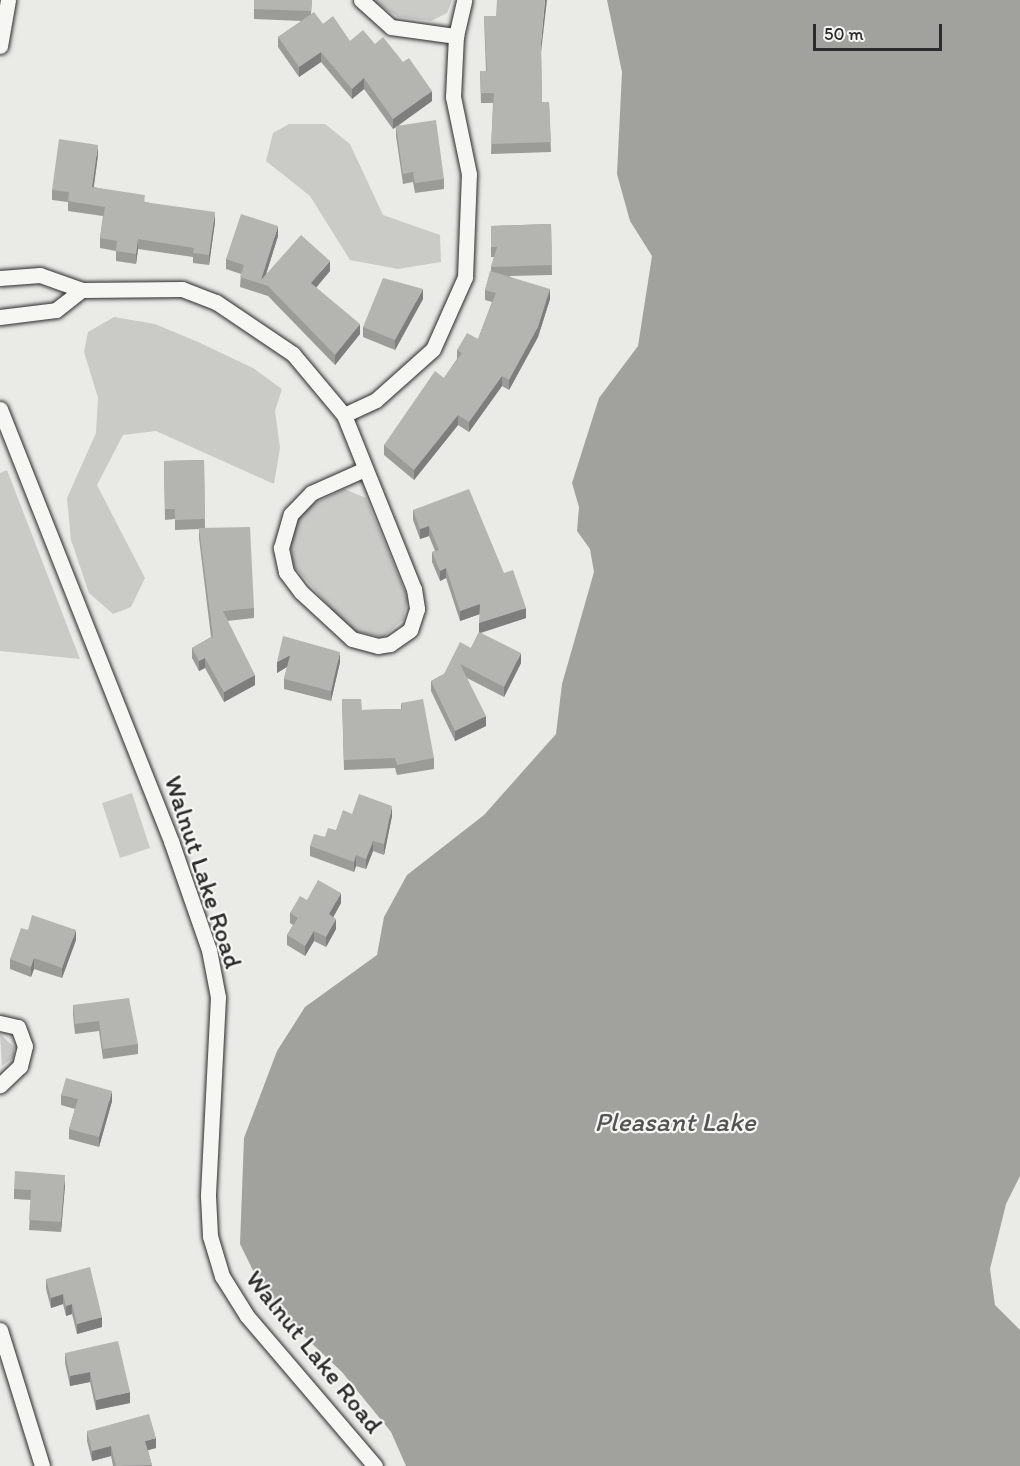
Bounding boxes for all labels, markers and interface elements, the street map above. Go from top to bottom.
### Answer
scale bar [816,12,945,50]
text: 50 m [824,23,864,45]
street label: Walnut Lake Road [157,772,249,972]
water label: Pleasant Lake [594,1106,756,1138]
street label: Walnut Lake Road [239,1264,389,1440]

